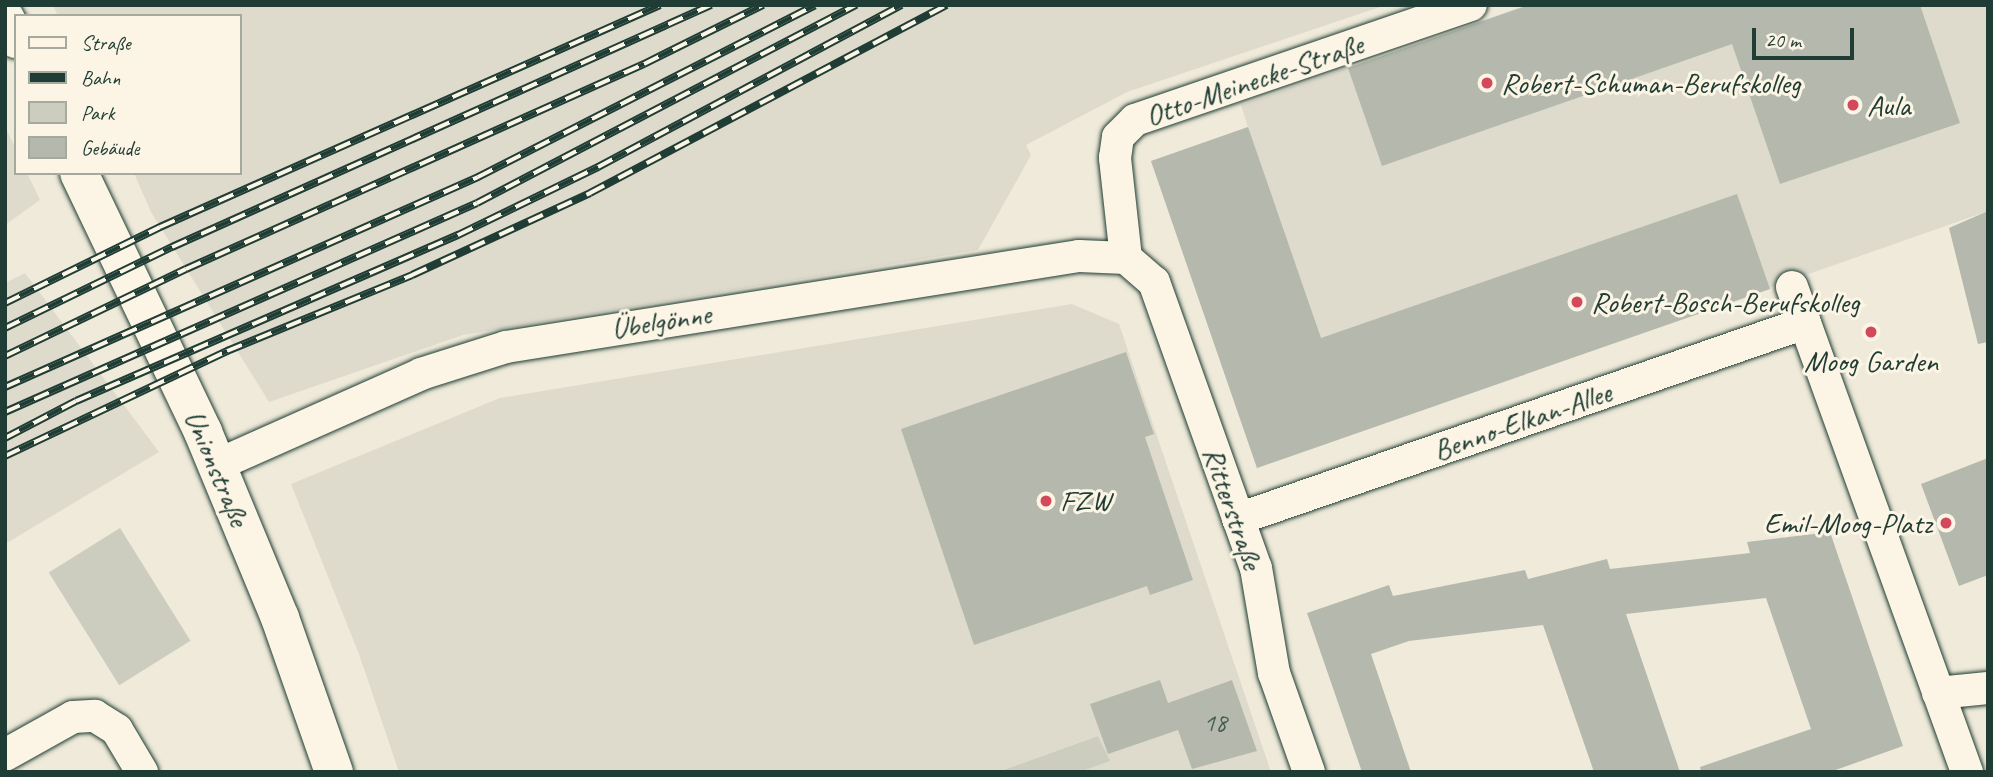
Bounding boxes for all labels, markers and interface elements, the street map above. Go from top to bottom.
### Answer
legend [14,14,242,175]
scale bar [1755,14,1856,58]
street label: Otto-Meinecke-Straße [1141,26,1367,134]
text: 20 m [1765,27,1801,53]
text: Straße [81,30,131,56]
text: Bahn [81,65,120,91]
place label: Robert-Schuman-Berufskolleg [1501,65,1800,101]
marker: Robert-Schuman-Berufskolleg [1479,75,1495,91]
place label: Aula [1867,87,1910,123]
marker: Aula [1845,97,1861,113]
text: Park [81,100,114,126]
text: Gebäude [81,135,139,161]
place label: Robert-Bosch-Berufskolleg [1591,284,1859,320]
marker: Robert-Bosch-Berufskolleg [1569,294,1585,310]
street label: Übelgönne [609,295,713,347]
marker: Moog Garden [1863,324,1879,340]
place label: Moog Garden [1804,343,1938,379]
street label: Benno-Elkan-Allee [1428,374,1616,468]
street label: Unionstraße [176,405,258,531]
street label: Ritterstraße [1195,442,1271,574]
place label: FZW [1060,483,1111,519]
marker: FZW [1038,493,1054,509]
place label: Emil-Moog-Platz [1764,505,1932,541]
marker: Emil-Moog-Platz [1938,515,1954,531]
house number: 18 [1203,707,1227,739]

